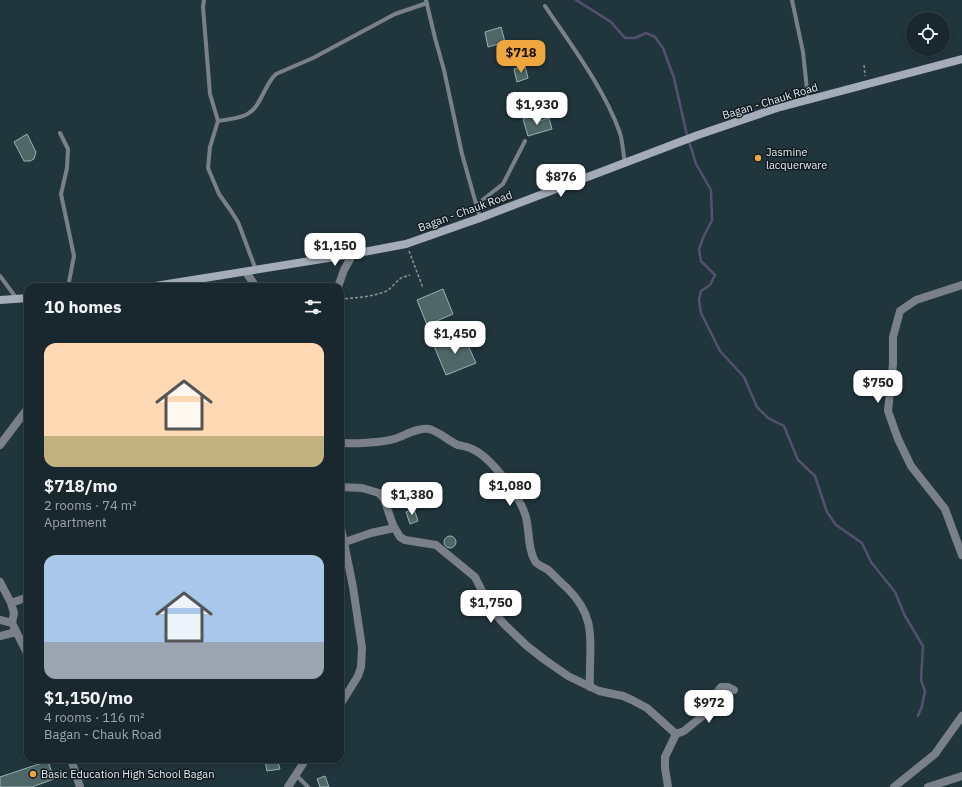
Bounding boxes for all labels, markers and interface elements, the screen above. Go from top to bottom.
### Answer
map controls [906,12,950,56]
button: locate [906,12,950,56]
pin: $718 [497,40,545,74]
text: $718 [505,44,537,61]
street label: Bagan - Chauk Road [720,80,820,122]
pin: $1,930 [504,92,570,126]
text: $1,930 [515,96,559,113]
place label: Jasmine lacquerware [766,145,827,172]
marker: Jasmine lacquerware [753,153,763,163]
pin: $876 [537,164,585,198]
text: $876 [545,168,577,185]
street label: Bagan - Chauk Road [416,187,514,235]
pin: $1,150 [302,233,368,267]
text: $1,150 [313,237,357,254]
text: 10 homes [44,296,121,318]
icon: filters [302,296,324,318]
pin: $1,450 [422,321,488,355]
text: $1,450 [433,325,477,342]
icon: home [148,369,220,441]
pin: $750 [854,370,902,404]
text: $750 [862,374,894,391]
pin: $1,080 [477,473,543,507]
text: $718/mo [44,475,117,497]
text: $1,080 [488,477,532,494]
pin: $1,380 [379,482,445,516]
text: $1,380 [390,486,434,503]
text: 2 rooms · 74 m² [44,497,137,514]
text: Apartment [44,514,107,531]
icon: home [148,581,220,653]
pin: $1,750 [458,590,524,624]
text: $1,750 [469,594,513,611]
text: $1,150/mo [44,687,133,709]
pin: $972 [685,690,733,724]
text: $972 [693,694,725,711]
text: 4 rooms · 116 m² [44,709,145,726]
text: Bagan - Chauk Road [44,726,162,743]
place label: Basic Education High School Bagan [41,767,214,781]
marker: Basic Education High School Bagan [28,769,38,779]

